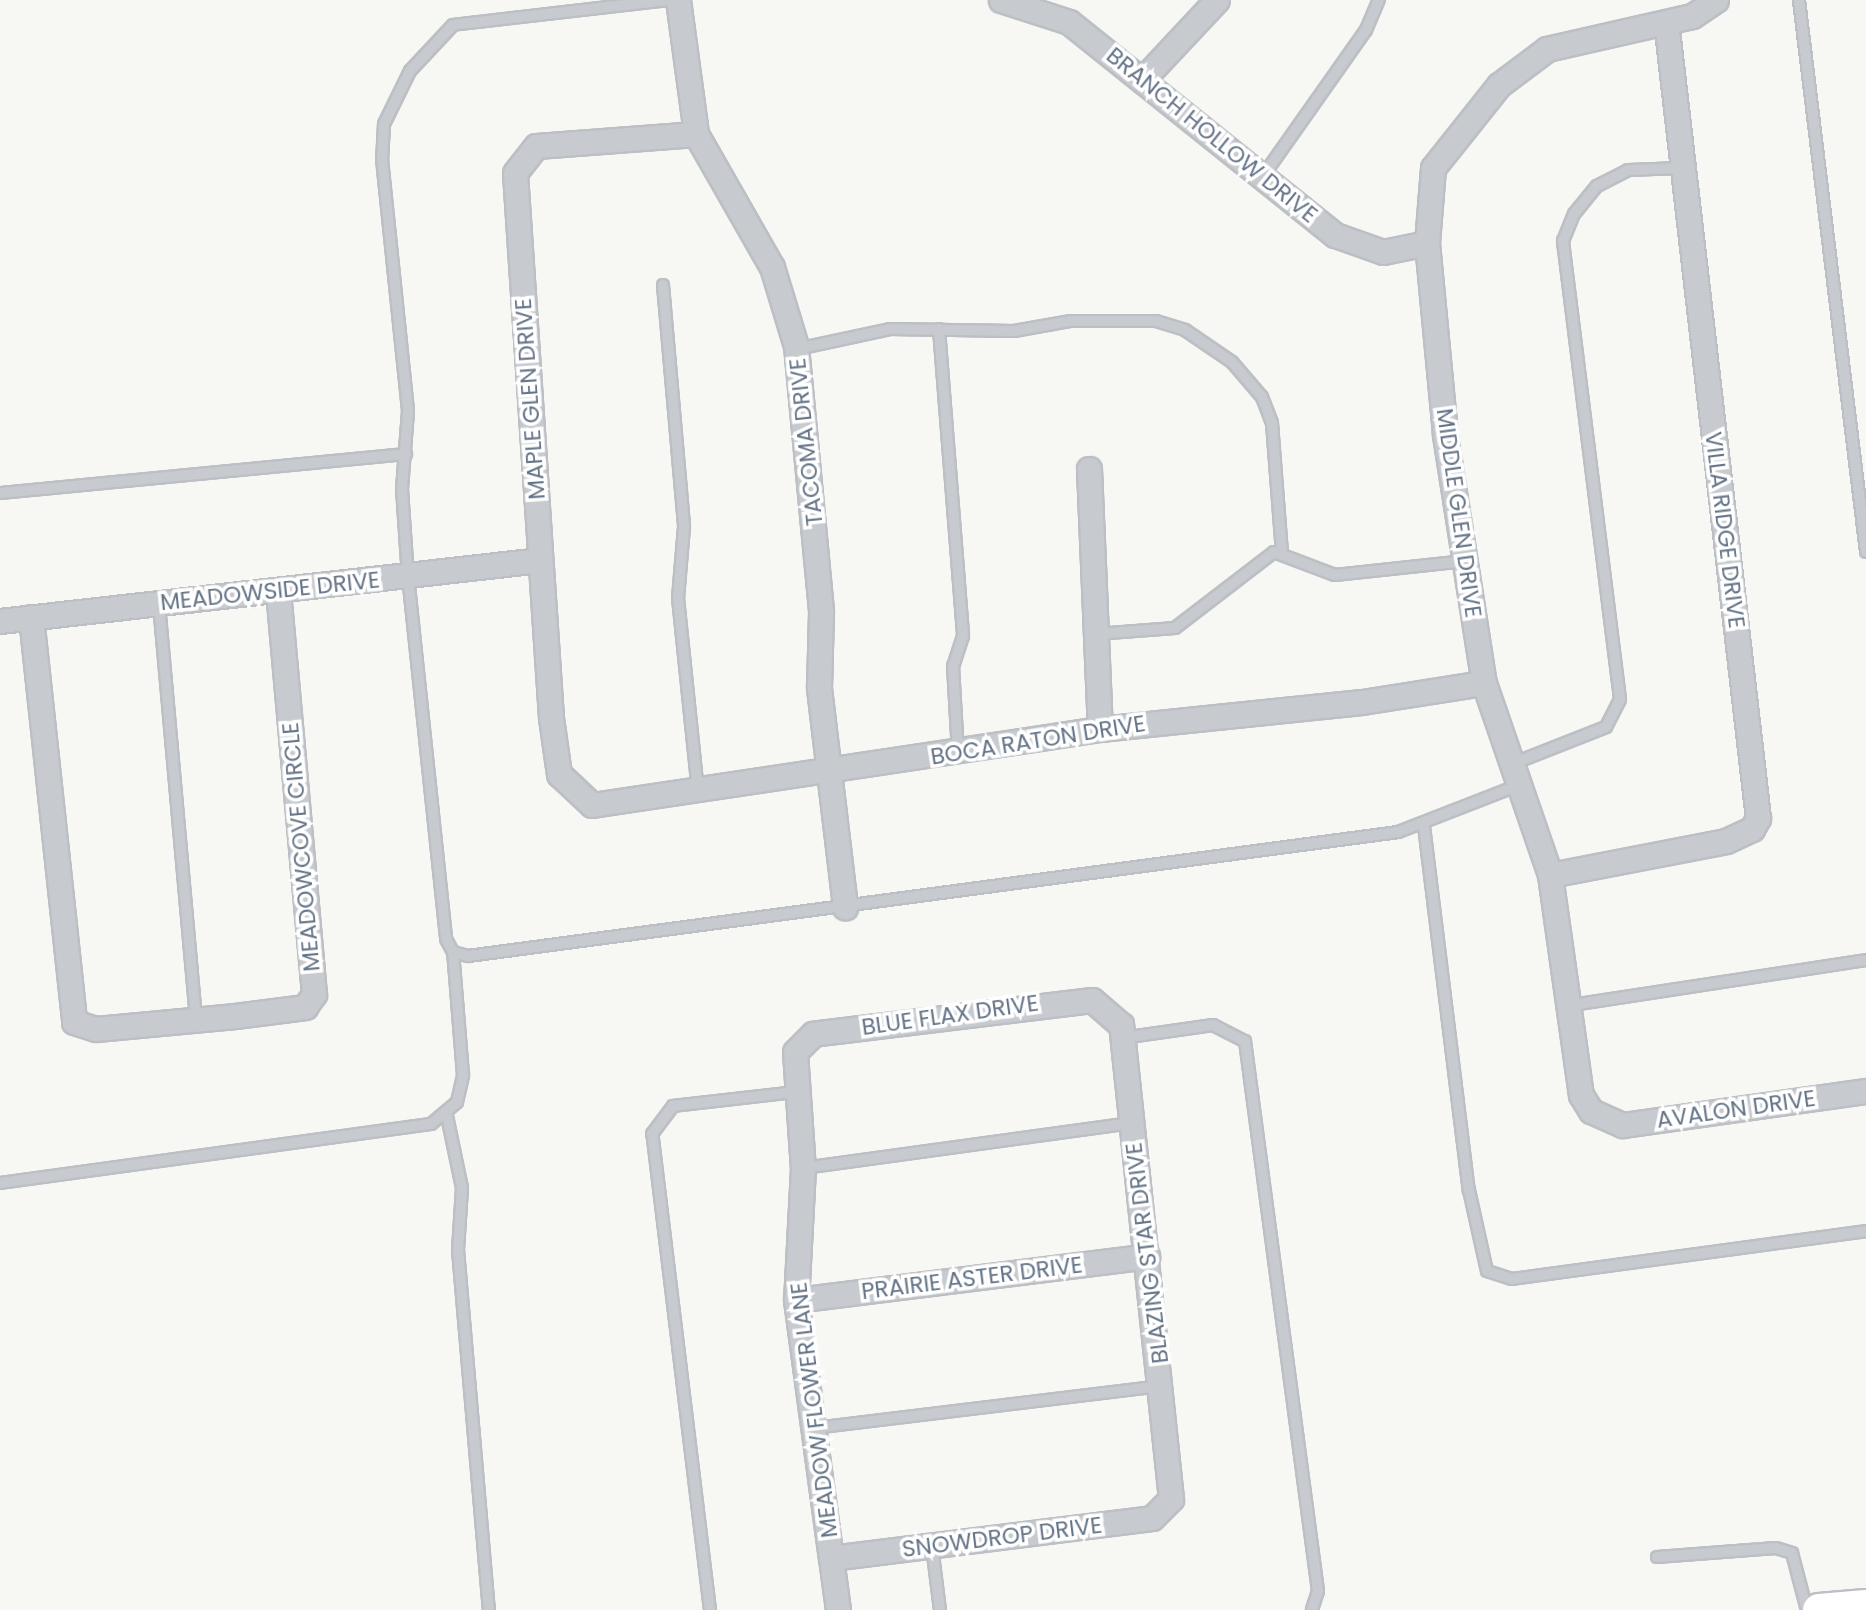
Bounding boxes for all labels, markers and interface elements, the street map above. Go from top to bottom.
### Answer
street label: BRANCH HOLLOW DRIVE [1101,41,1323,229]
street label: MAPLE GLEN DRIVE [509,297,551,501]
street label: TACOMA DRIVE [783,357,829,527]
street label: MIDDLE GLEN DRIVE [1431,407,1487,619]
street label: VILLA RIDGE DRIVE [1699,430,1751,630]
street label: MEADOWSIDE DRIVE [159,566,381,616]
street label: BOCA RATON DRIVE [929,709,1147,771]
street label: MEADOWCOVE CIRCLE [276,721,326,973]
street label: BLUE FLAX DRIVE [860,989,1040,1041]
street label: AVALON DRIVE [1655,1084,1817,1134]
street label: BLAZING STAR DRIVE [1120,1141,1174,1365]
street label: PRAIRIE ASTER DRIVE [860,1251,1084,1305]
street label: MEADOW FLOWER LANE [785,1281,843,1539]
street label: SNOWDROP DRIVE [900,1511,1104,1563]

